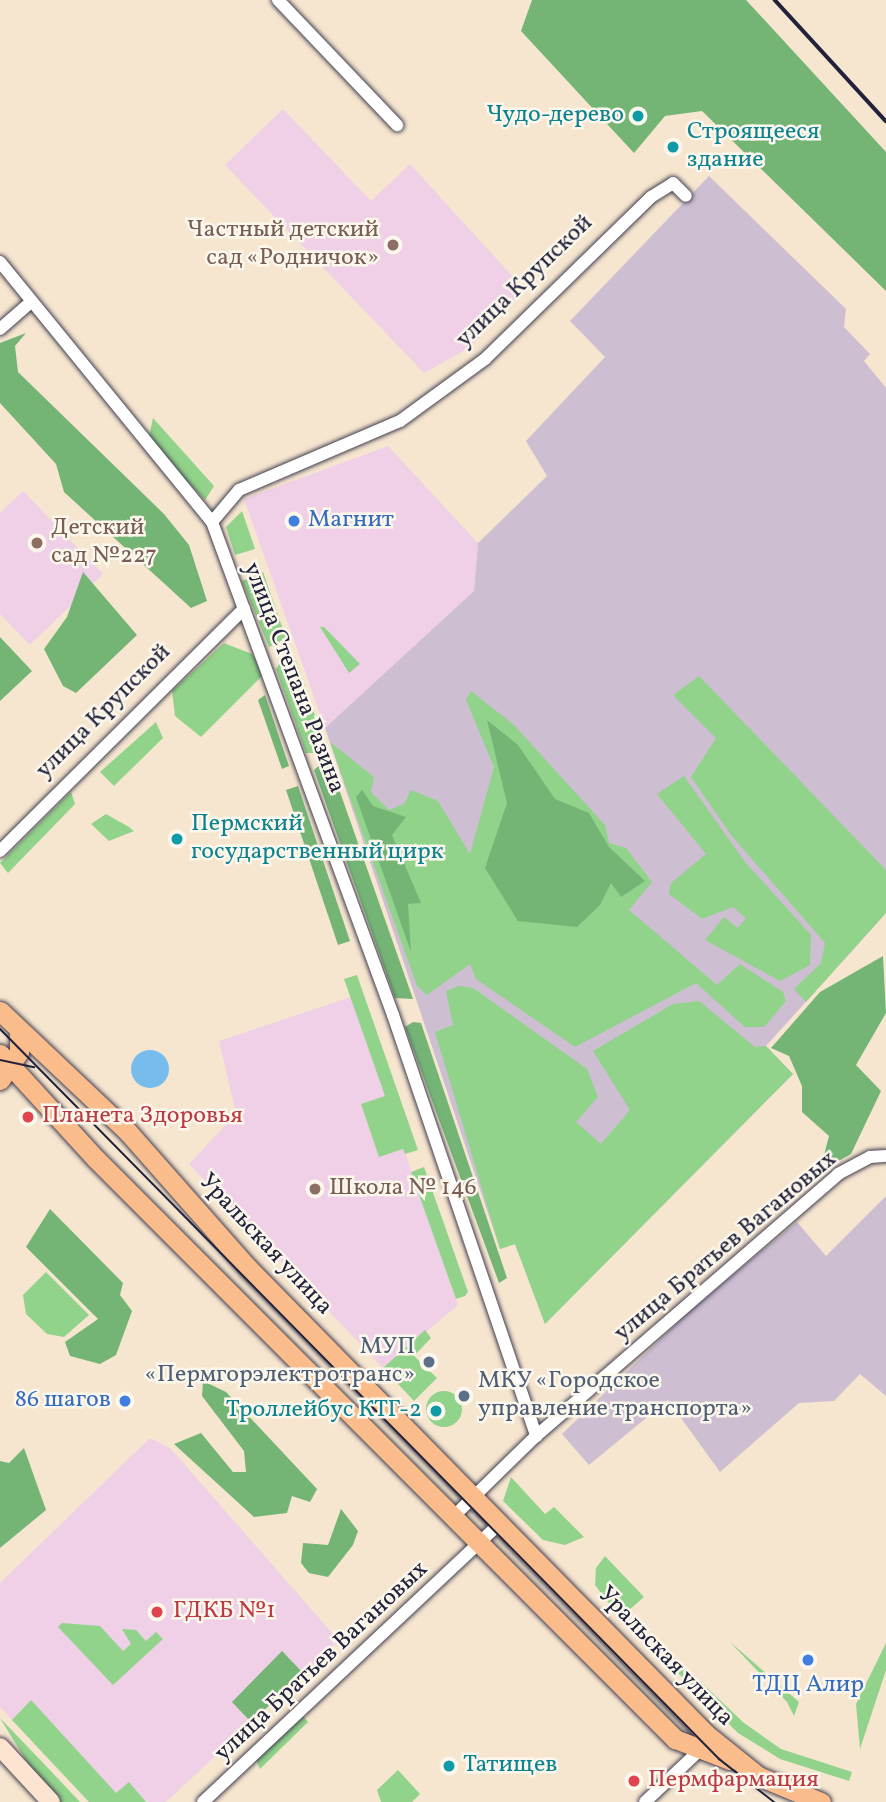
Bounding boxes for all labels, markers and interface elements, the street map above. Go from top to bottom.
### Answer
place label: Чудо-дерево [486,102,624,130]
marker: Чудо-дерево [630,108,646,124]
place label: Строящееся здание [687,119,820,175]
marker: Строящееся здание [665,139,681,155]
street label: улица Крупской [451,210,599,354]
place label: Частный детский сад «Родничок» [187,217,379,273]
marker: Частный детский сад «Родничок» [385,237,401,253]
place label: Магнит [308,507,394,535]
marker: Магнит [286,513,302,529]
place label: Детский сад №227 [51,515,157,571]
marker: Детский сад №227 [29,535,45,551]
street label: улица Степана Разина [236,559,350,797]
street label: улица Крупской [31,639,177,785]
place label: Пермский государственный цирк [191,811,444,867]
marker: Пермский государственный цирк [169,831,185,847]
place label: Планета Здоровья [42,1103,243,1131]
marker: Планета Здоровья [20,1109,36,1125]
street label: улица Братьев Вагановых [609,1146,843,1348]
street label: Уральская улица [192,1168,338,1322]
place label: Школа № 146 [329,1175,477,1203]
marker: Школа № 146 [307,1181,323,1197]
place label: МУП «Пермгорэлектротранс» [145,1334,415,1390]
marker: МУП «Пермгорэлектротранс» [421,1354,437,1370]
place label: МКУ «Городское управление транспорта» [478,1368,753,1424]
place label: 86 шагов [15,1387,111,1415]
marker: МКУ «Городское управление транспорта» [456,1388,472,1404]
marker: 86 шагов [117,1393,133,1409]
place label: Троллейбус КТГ-2 [226,1397,422,1425]
marker: Троллейбус КТГ-2 [428,1403,444,1419]
street label: улица Братьев Вагановых [209,1556,435,1768]
street label: Уральская улица [591,1581,739,1733]
place label: ГДКБ №1 [173,1598,276,1626]
marker: ГДКБ №1 [147,1602,167,1622]
marker: ТДЦ Алир [800,1652,816,1668]
place label: ТДЦ Алир [752,1672,864,1700]
place label: Татищев [463,1752,558,1780]
marker: Татищев [441,1758,457,1774]
place label: Пермфармация [648,1767,819,1795]
marker: Пермфармация [626,1773,642,1789]

